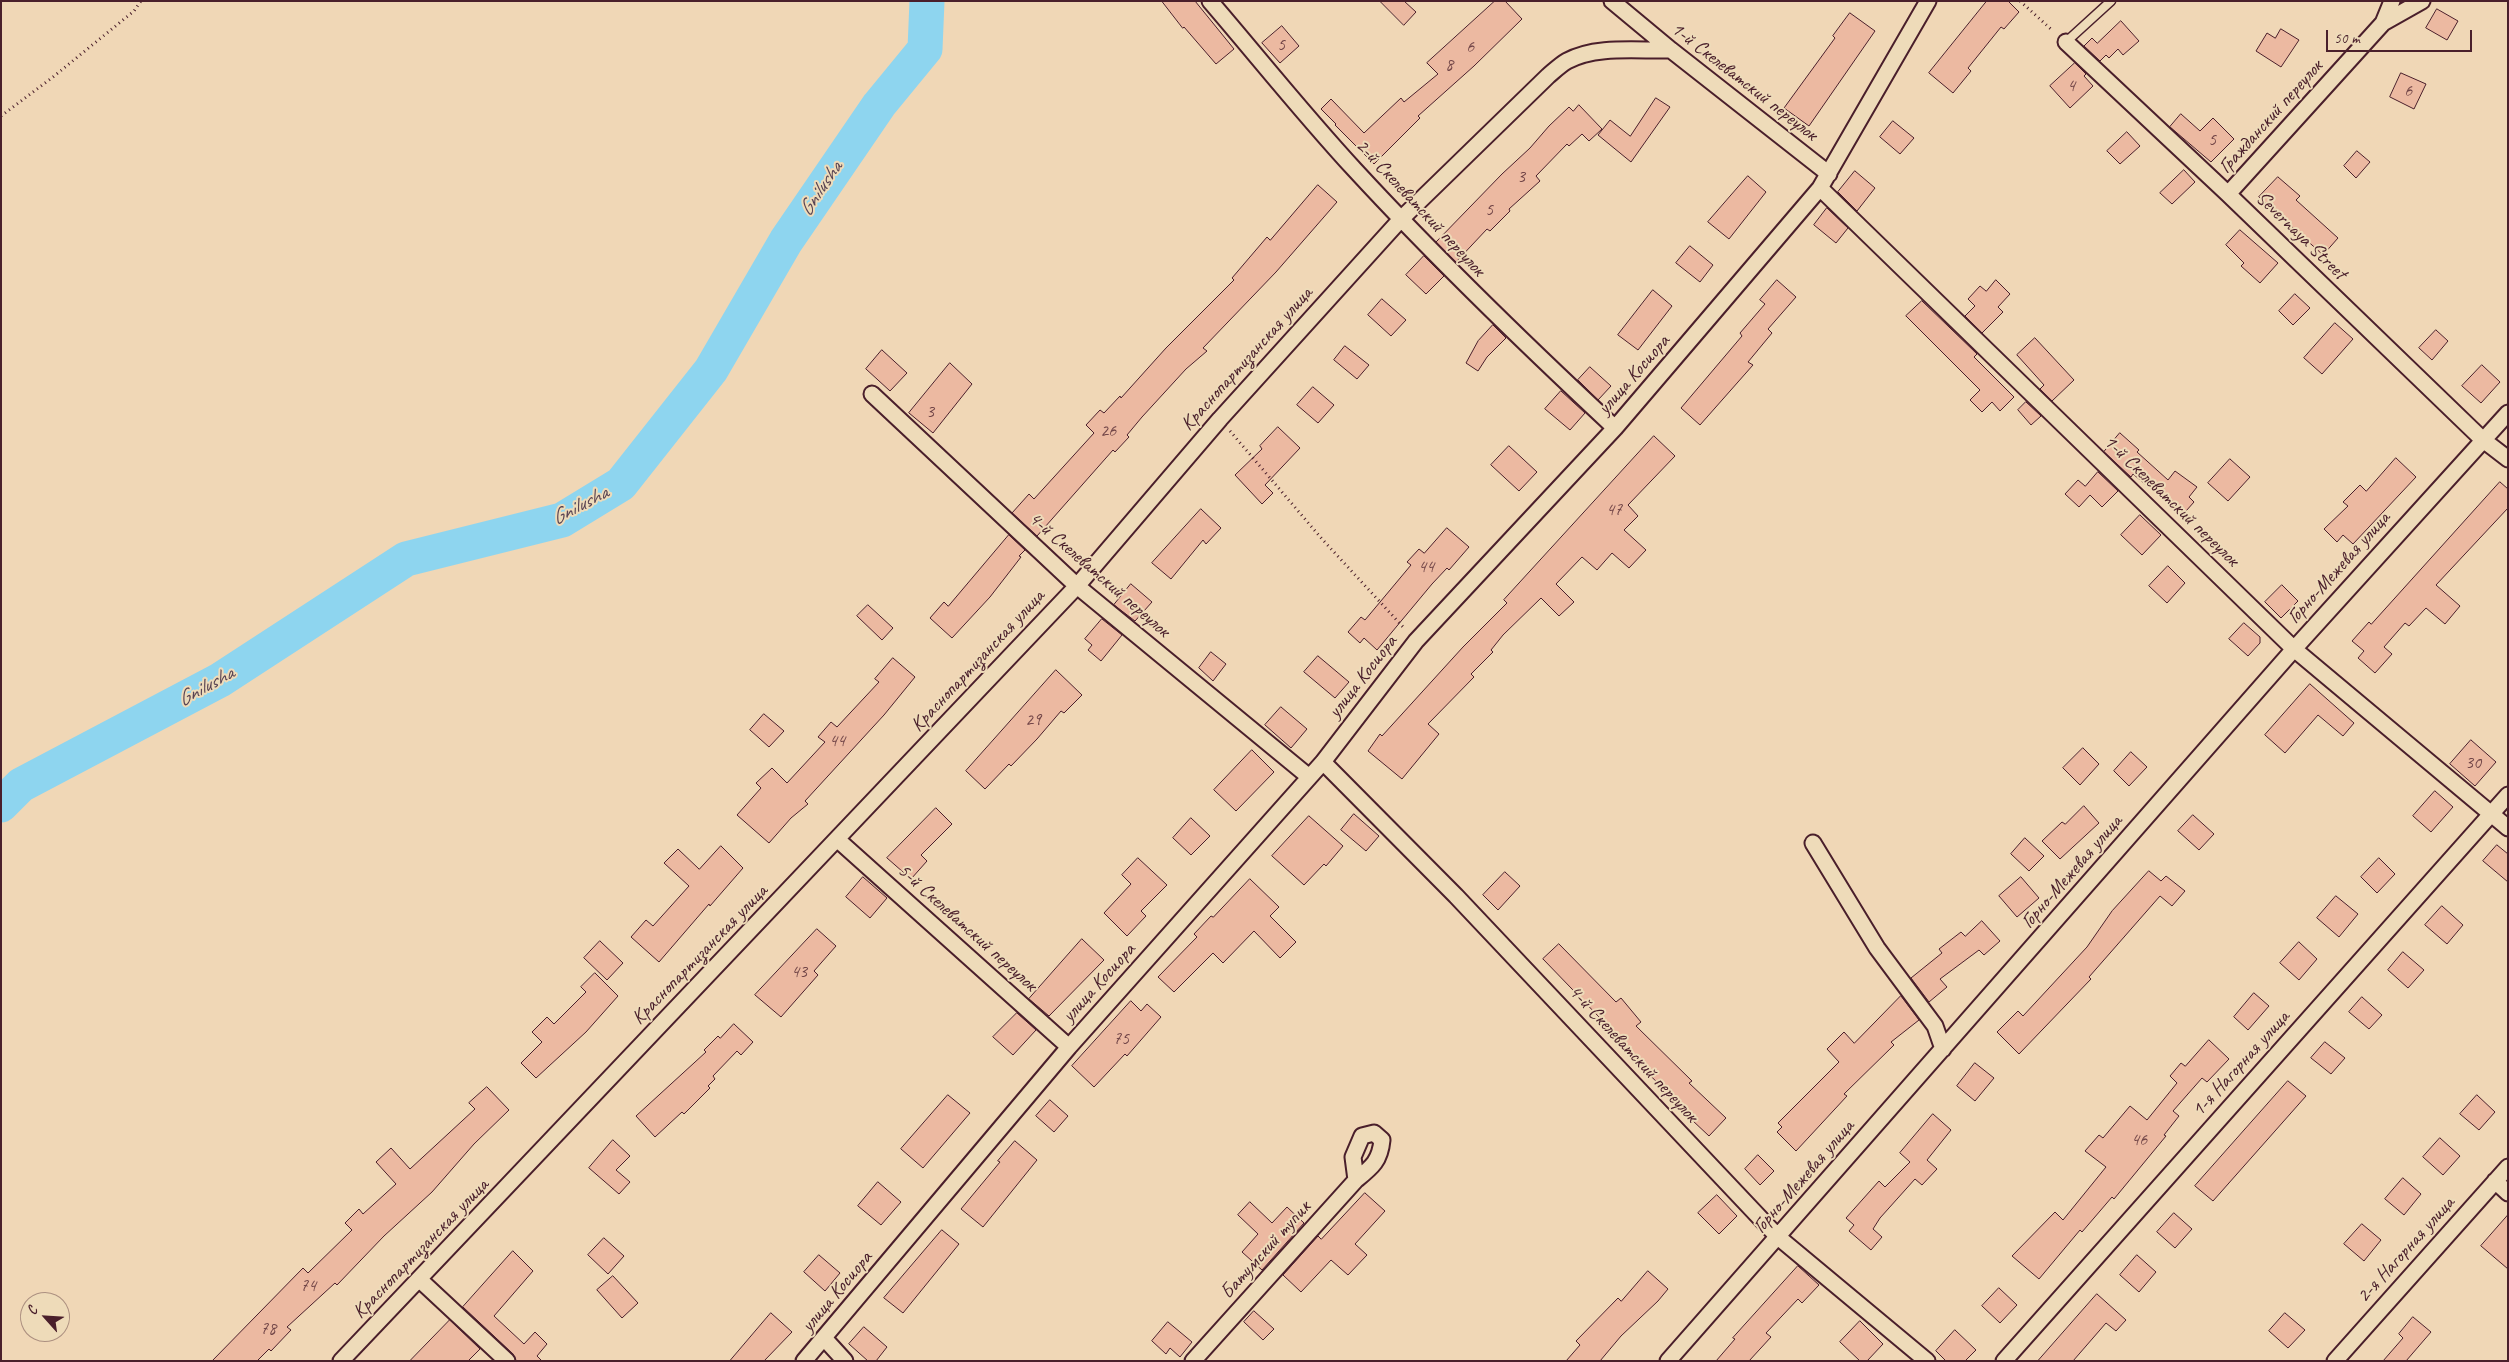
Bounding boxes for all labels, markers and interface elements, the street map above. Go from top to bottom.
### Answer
street label: 1-й Скелеватский переулок [1666,17,1822,147]
scale bar [2329,20,2475,52]
text: 50 m [2334,29,2360,48]
house number: 5 [1277,34,1285,56]
house number: 6 [1466,36,1474,58]
house number: 8 [1445,54,1453,76]
street label: Гражданский переулок [2214,55,2328,179]
house number: 4 [2067,75,2075,97]
house number: 6 [2404,80,2412,102]
house number: 5 [2208,129,2216,151]
street label: 2-й Скелеватский переулок [1350,134,1490,282]
water label: Gnilusha [794,157,848,221]
house number: 3 [1517,166,1525,188]
street label: Severnaya Street [2251,187,2351,285]
house number: 5 [1485,199,1493,221]
street label: Краснопартизанская улица [1176,282,1318,436]
street label: улица Косиора [1593,330,1675,420]
house number: 3 [926,401,934,423]
house number: 26 [1100,420,1116,442]
street label: 1-й Скелеватский переулок [2098,430,2244,572]
water label: Gnilusha [547,481,613,531]
house number: 47 [1606,499,1622,521]
street label: 4-й Скелеватский переулок [1023,507,1175,643]
street label: Горно-Межевая улица [2282,507,2396,629]
house number: 44 [1418,556,1434,578]
street label: Краснопартизанская улица [906,585,1050,737]
street label: улица Косиора [1323,631,1403,723]
water label: Gnilusha [173,661,239,713]
house number: 29 [1025,709,1041,731]
house number: 44 [829,730,845,752]
house number: 30 [2465,752,2481,774]
street label: Горно-Межевая улица [2016,810,2128,934]
street label: 5-й Скелеватский переулок [892,859,1042,997]
street label: Краснопартизанская улица [627,880,773,1030]
street label: улица Косиора [1057,938,1141,1028]
house number: 43 [791,961,807,983]
street label: 4-й Скелеватский переулок [1563,980,1703,1128]
street label: 1-я Нагорная улица [2187,1006,2295,1122]
house number: 75 [1113,1028,1129,1050]
street label: Горно-Межевая улица [1748,1115,1860,1239]
house number: 46 [2131,1129,2147,1151]
street label: Краснопартизанская улица [348,1174,494,1324]
street label: 2-я Нагорная улица [2352,1192,2460,1308]
street label: Батумский тупик [1216,1196,1316,1304]
street label: улица Косиора [796,1247,878,1337]
house number: 74 [300,1275,316,1297]
north arrow [20,1292,70,1342]
text: С [23,1304,41,1317]
house number: 78 [260,1318,276,1340]

